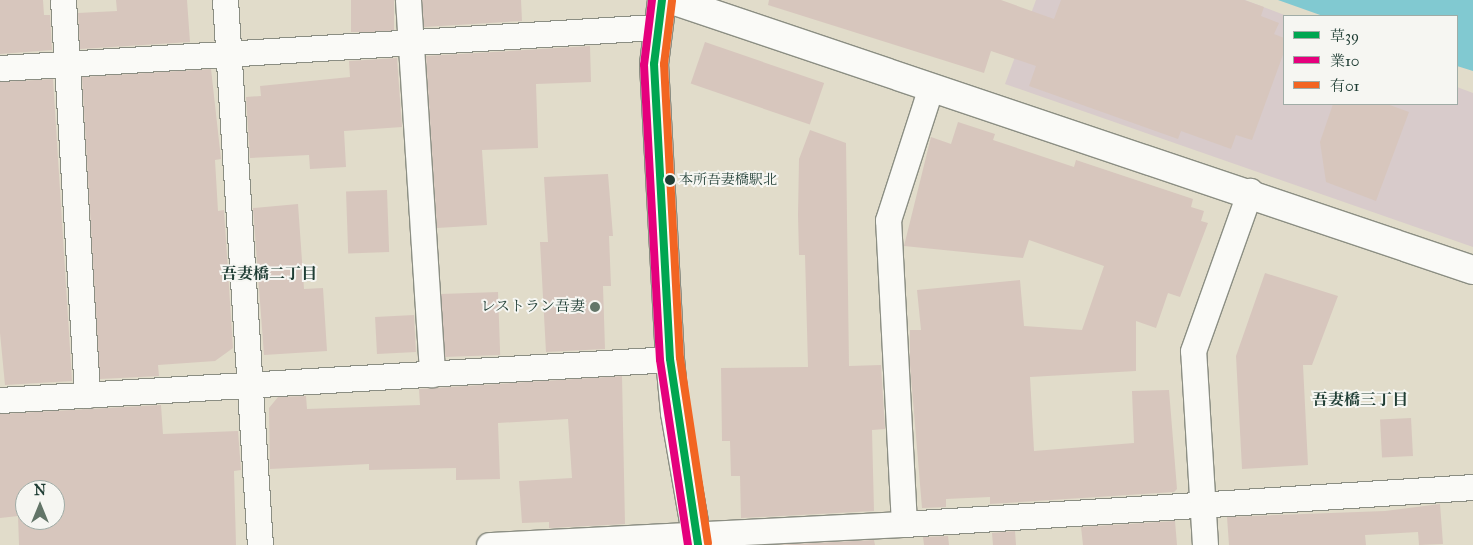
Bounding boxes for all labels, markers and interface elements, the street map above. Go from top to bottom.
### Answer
legend [1283,15,1458,105]
text: 草39 [1330,27,1359,45]
text: 業10 [1330,52,1360,70]
text: 有01 [1330,77,1360,95]
place label: 本所吾妻橋駅北 [679,172,777,188]
marker: 本所吾妻橋駅北 [665,175,675,185]
district label: 吾妻橋二丁目 [221,264,317,284]
place label: レストラン吾妻 [480,298,585,316]
marker: レストラン吾妻 [589,301,601,313]
district label: 吾妻橋三丁目 [1312,390,1408,410]
north arrow [15,480,65,530]
text: N [34,482,46,499]

